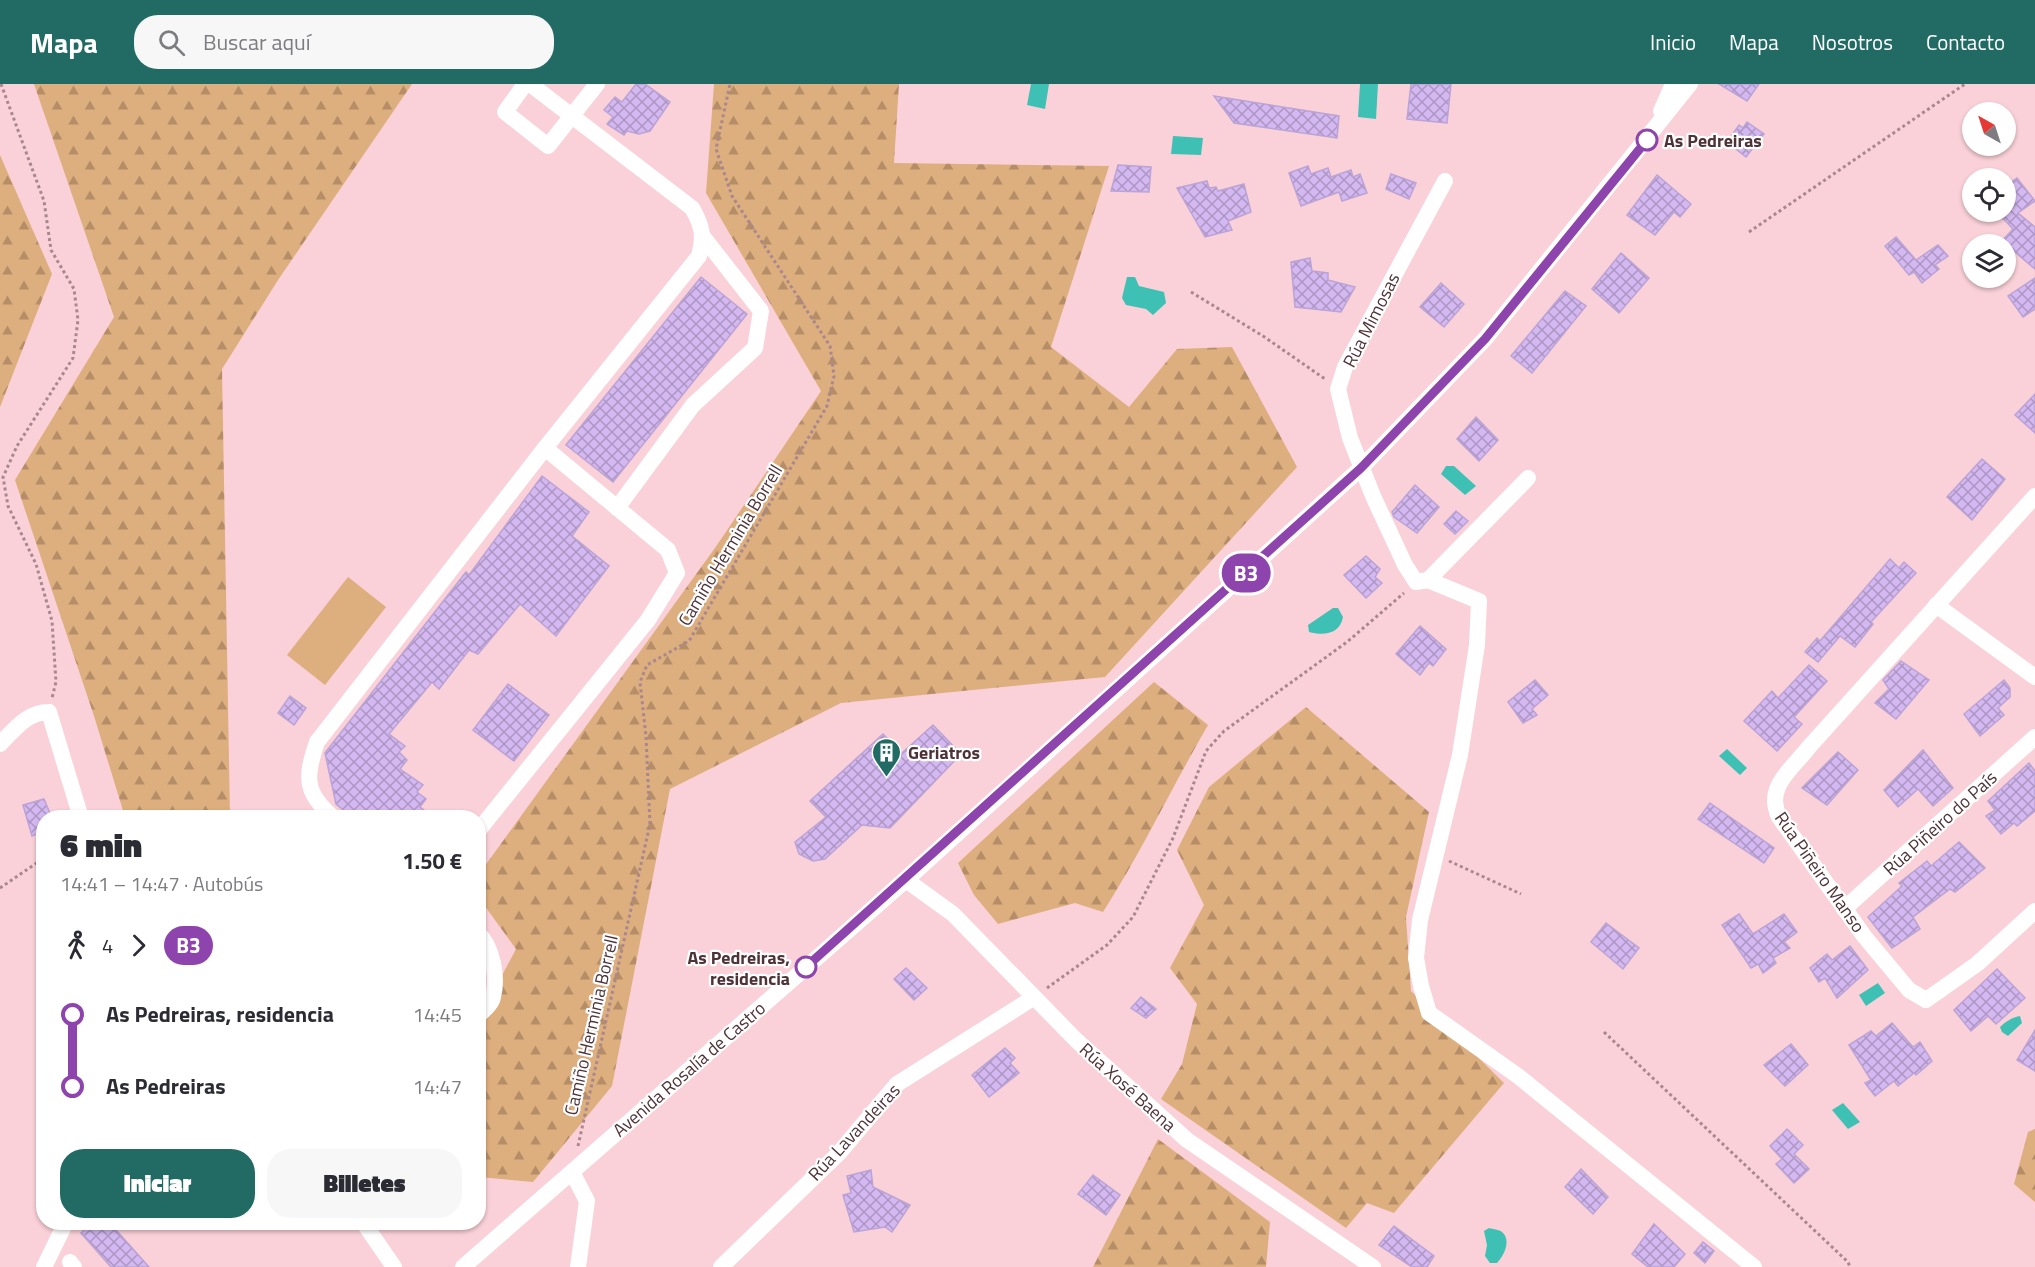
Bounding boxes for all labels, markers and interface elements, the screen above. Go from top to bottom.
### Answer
search box [134,15,554,69]
text: Mapa [30,21,98,64]
text: Buscar aquí [203,25,311,59]
icon: search [155,26,188,59]
text: Inicio [1650,26,1696,58]
text: Mapa [1729,26,1779,58]
text: Nosotros [1812,26,1893,58]
text: Contacto [1926,26,2005,58]
north arrow [1962,102,2016,156]
map controls [1962,102,2016,288]
place label: As Pedreiras [1664,127,1762,154]
marker: As Pedreiras [1636,129,1658,151]
button: locate [1962,168,2016,222]
button: layers [1962,234,2016,288]
street label: Rúa Mimosas [1336,268,1406,372]
street label: Camiño Herminia Borrell [671,459,789,631]
line badge: B3 [1219,554,1273,592]
text: B3 [1234,557,1258,589]
building icon: Geriatros [871,736,903,778]
place label: Geriatros [908,739,980,766]
street label: Rúa Piñeiro do País [1877,764,2003,882]
street label: Rúa Piñeiro Manso [1768,806,1872,938]
text: 6 min [60,820,142,870]
text: 1.50 € [402,844,462,878]
text: 14:41 – 14:47 · Autobús [60,868,263,899]
icon: walk [60,929,93,962]
icon: forward [122,929,155,962]
text: B3 [176,929,201,961]
text: 4 [102,930,113,961]
street label: Camiño Herminia Borrell [557,932,625,1118]
place label: As Pedreiras, residencia [687,944,790,992]
marker: As Pedreiras, residencia [795,956,817,978]
street label: Avenida Rosalía de Castro [607,995,771,1143]
text: As Pedreiras, residencia [106,997,334,1031]
text: 14:45 [413,999,462,1030]
street label: Rúa Xosé Baena [1074,1036,1182,1138]
text: As Pedreiras [106,1069,226,1103]
text: 14:47 [413,1071,462,1102]
street label: Rúa Lavandeiras [802,1077,906,1187]
button: Iniciar [60,1149,255,1218]
button: Billetes [267,1149,462,1218]

